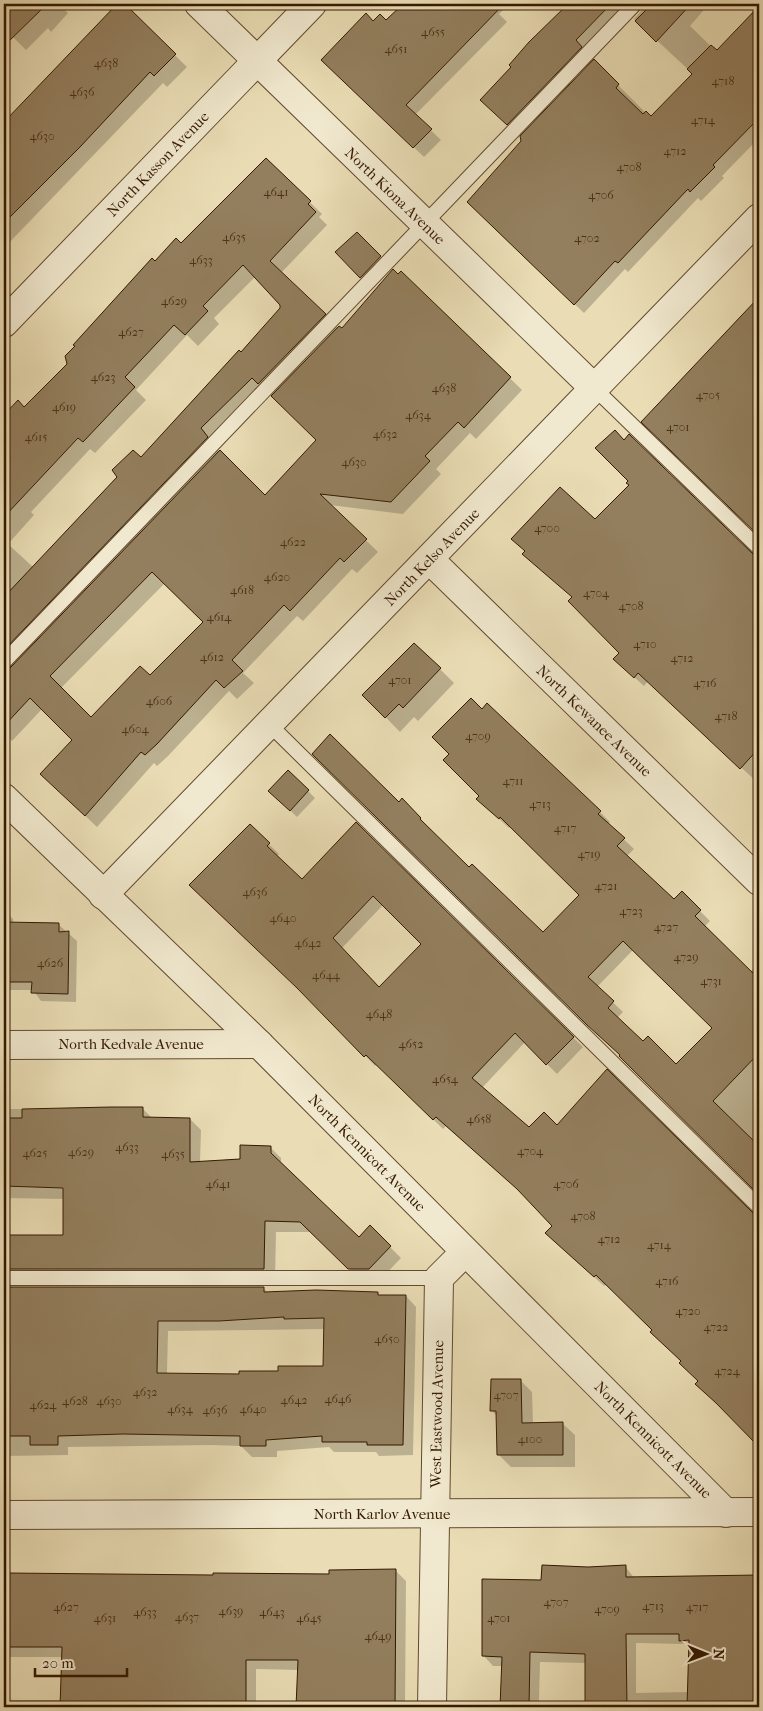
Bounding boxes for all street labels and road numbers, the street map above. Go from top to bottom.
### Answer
street label: North Kasson Avenue [103,107,213,220]
street label: North Kiona Avenue [341,144,449,249]
street label: North Kelso Avenue [381,504,484,610]
street label: North Kewanee Avenue [533,661,656,781]
street label: North Kedvale Avenue [58,1035,204,1053]
street label: North Kennicott Avenue [305,1091,430,1216]
street label: West Eastwood Avenue [427,1339,447,1489]
street label: North Kennicott Avenue [591,1378,716,1503]
street label: North Karlov Avenue [314,1505,451,1523]

